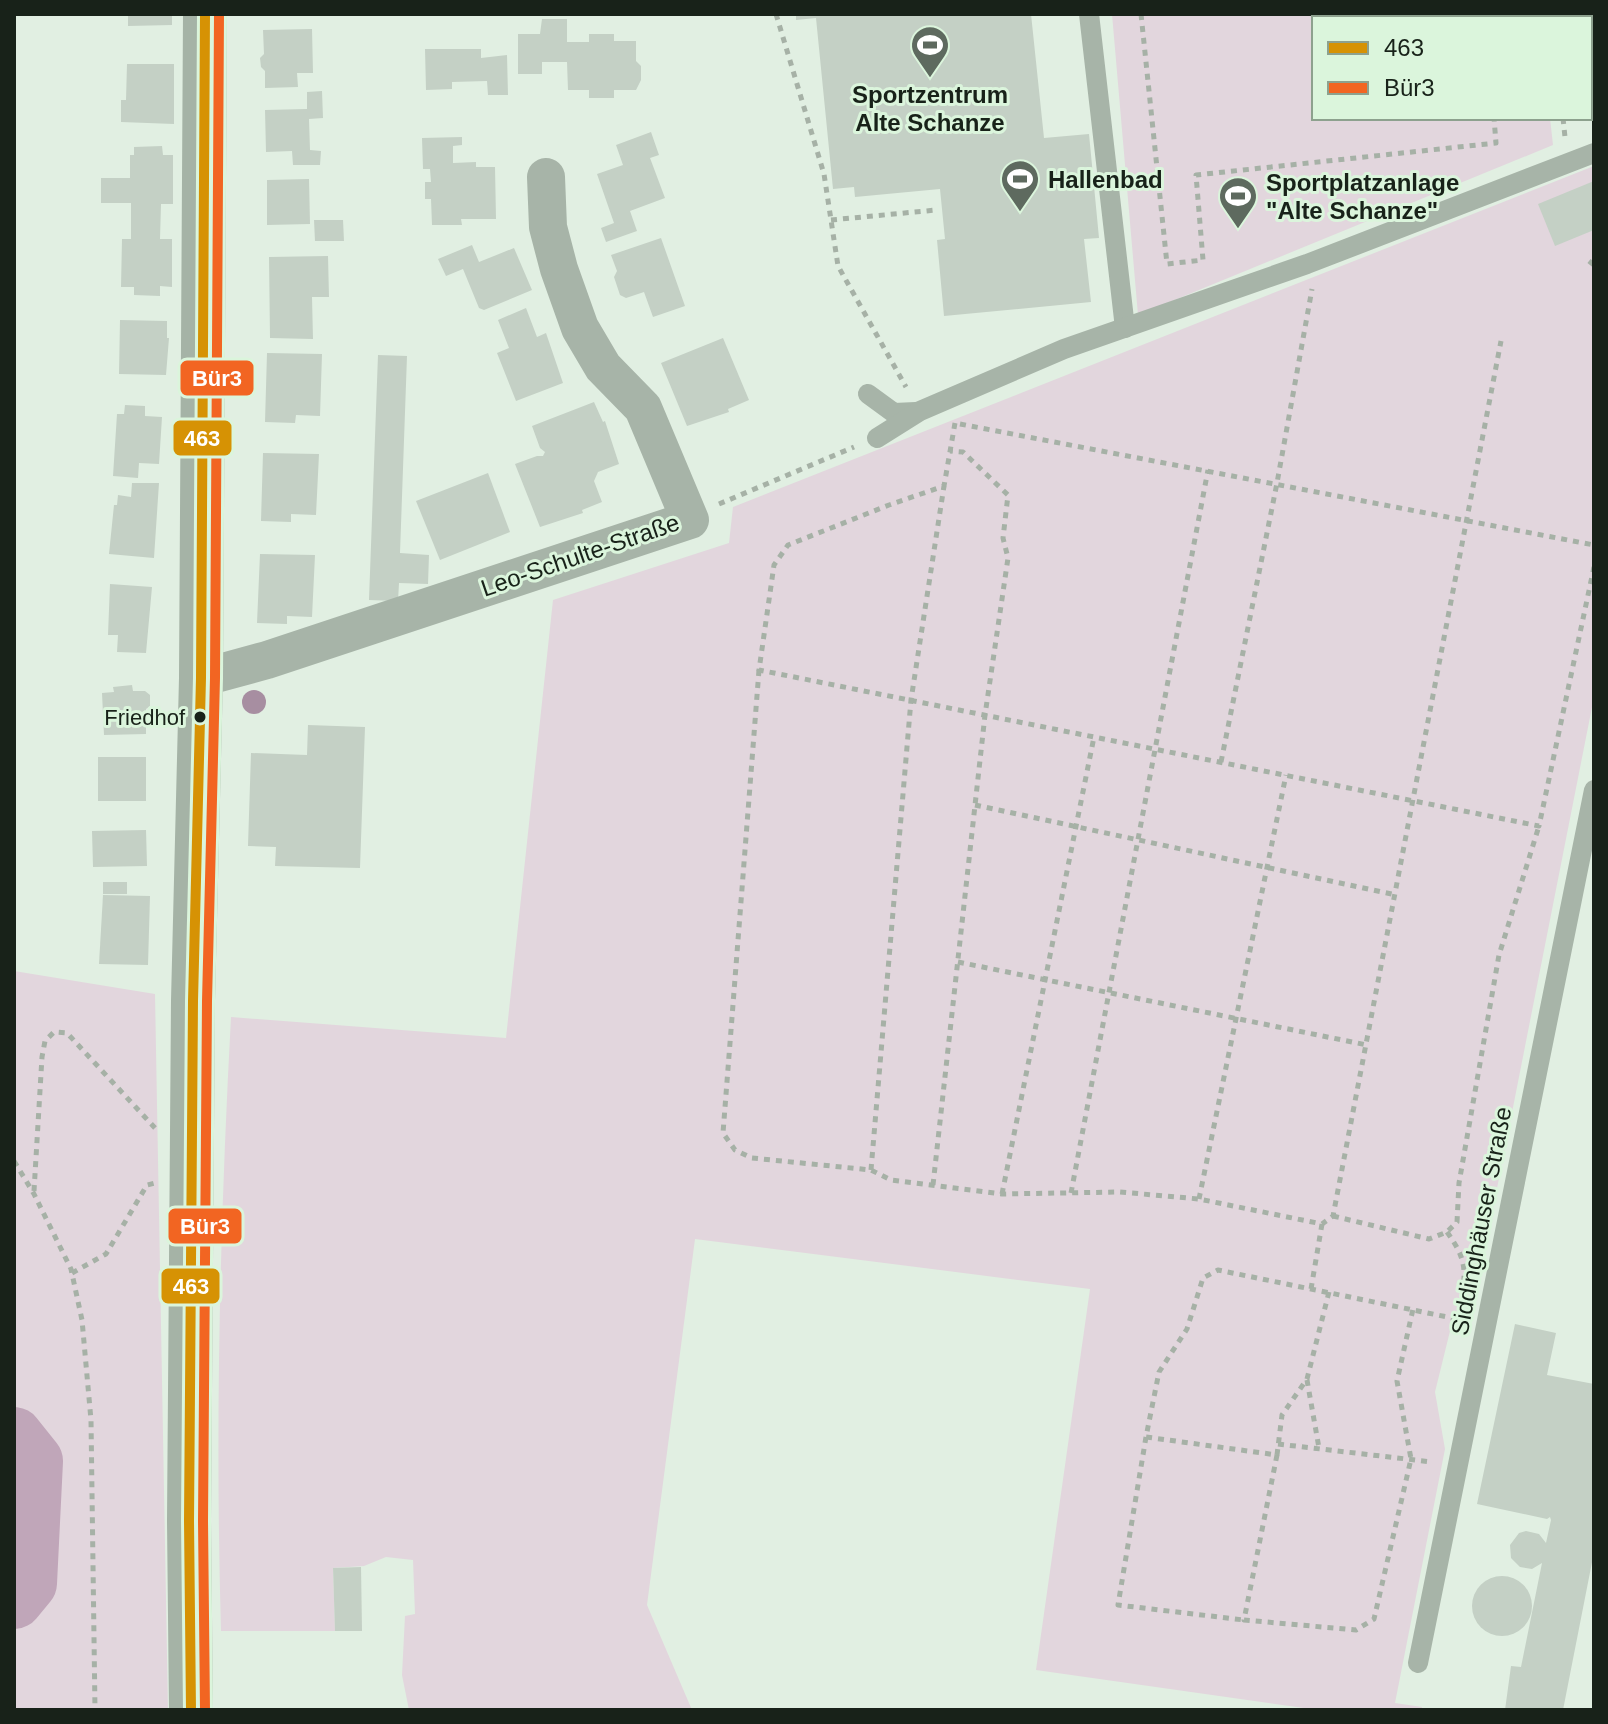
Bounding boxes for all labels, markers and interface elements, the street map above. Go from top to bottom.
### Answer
legend [1312,16,1592,120]
sports icon: Sportzentrum Alte Schanze [909,24,951,79]
text: 463 [1384,34,1424,61]
text: Bür3 [1384,74,1435,101]
place label: Sportzentrum Alte Schanze [852,81,1008,136]
sports icon: Hallenbad [999,158,1041,213]
place label: Hallenbad [1048,166,1163,193]
place label: Sportplatzanlage "Alte Schanze" [1266,169,1459,224]
sports icon: Sportplatzanlage "Alte Schanze" [1217,175,1259,230]
line badge: Bür3 [179,359,255,397]
text: Bür3 [192,366,242,391]
line badge: 463 [172,419,233,457]
text: 463 [184,426,220,451]
street label: Leo-Schulte-Straße [477,508,683,602]
place label: Friedhof [104,705,186,730]
marker: Friedhof [192,709,208,725]
street label: Siddinghäuser Straße [1446,1104,1516,1338]
line badge: Bür3 [167,1207,243,1245]
text: Bür3 [180,1214,230,1239]
line badge: 463 [160,1267,221,1305]
text: 463 [173,1274,209,1299]

